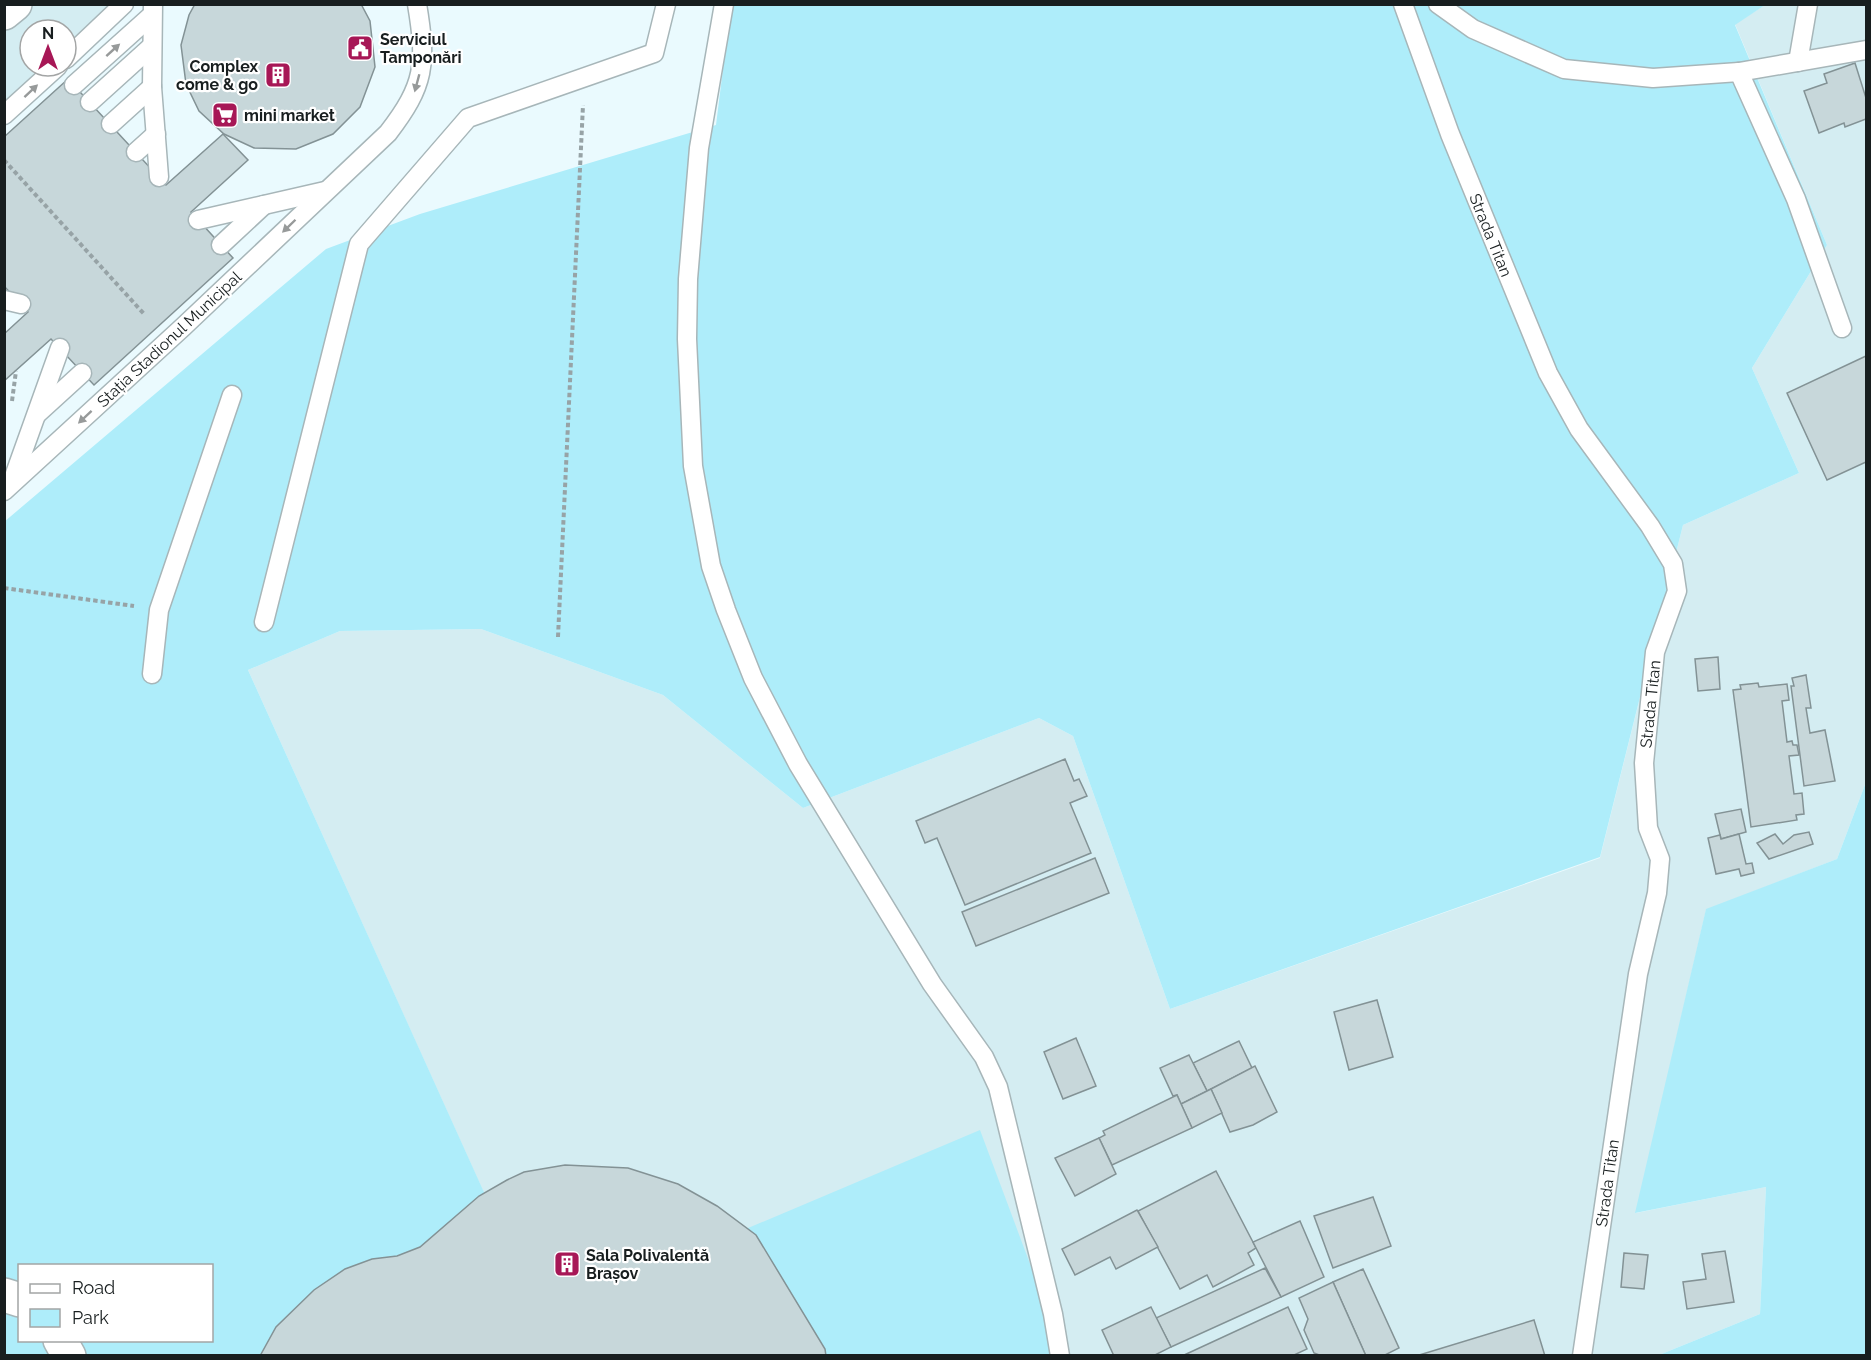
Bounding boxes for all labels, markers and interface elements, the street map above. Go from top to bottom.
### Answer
north arrow [18,18,78,78]
text: N [42,24,54,43]
place label: Serviciul Tamponări [380,30,462,67]
public building icon: Serviciul Tamponări [345,33,375,63]
one-way arrow [105,44,120,57]
place label: Complex come & go [176,57,258,94]
building icon: Complex come & go [263,60,293,90]
one-way arrow [412,74,422,92]
one-way arrow [24,84,38,98]
supermarket icon: mini market [210,100,240,130]
place label: mini market [244,106,335,125]
street label: Strada Titan [1465,191,1516,280]
one-way arrow [282,219,296,233]
street label: Stația Stadionul Municipal [93,267,246,411]
one-way arrow [78,410,93,423]
street label: Strada Titan [1636,659,1665,749]
street label: Strada Titan [1592,1138,1623,1228]
place label: Sala Polivalentă Brașov [586,1246,709,1283]
building icon: Sala Polivalentă Brașov [552,1249,582,1279]
legend [18,1264,213,1342]
text: Road [72,1277,115,1298]
text: Park [72,1307,109,1328]

